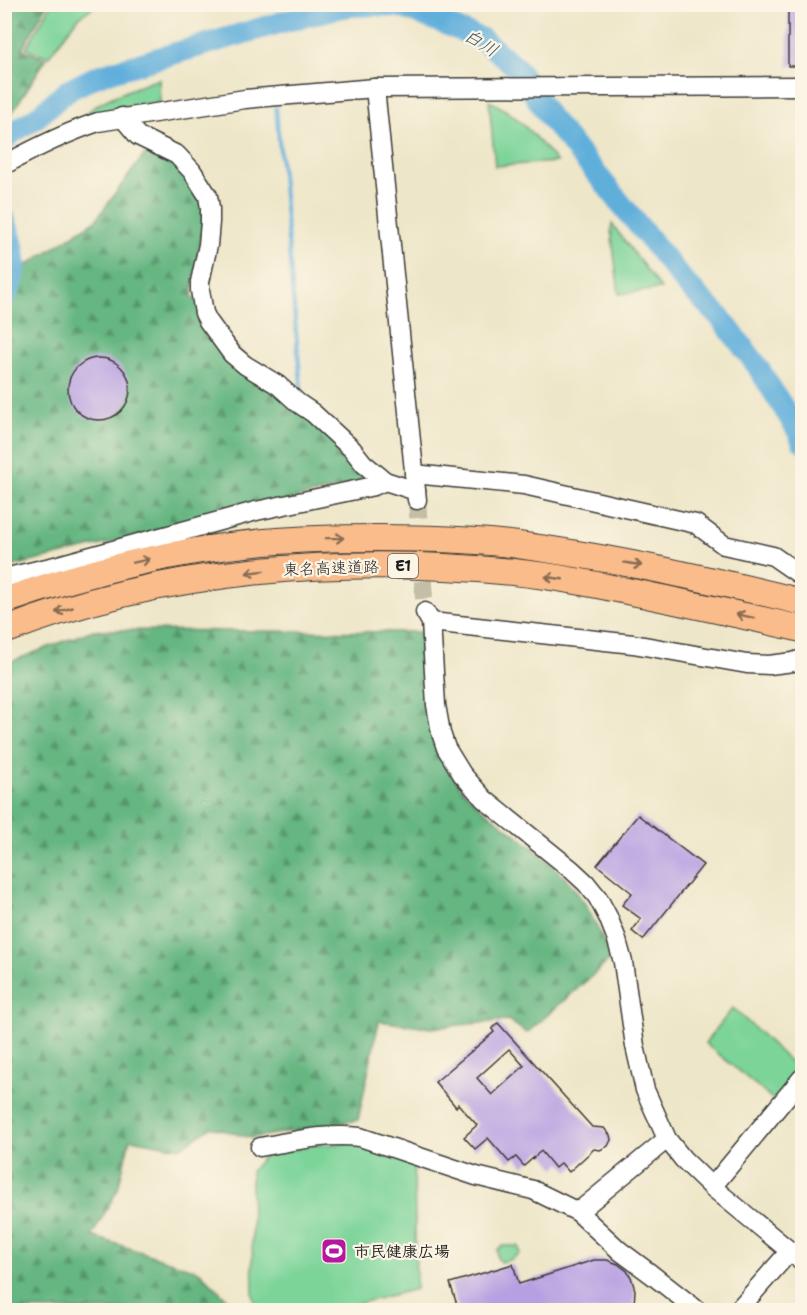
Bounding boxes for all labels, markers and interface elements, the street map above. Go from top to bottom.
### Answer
water label: 白川 [459,23,503,63]
one-way arrow [324,533,344,544]
road number: E1 [388,554,418,578]
one-way arrow [132,555,151,567]
street label: 東名高速道路 [283,556,379,580]
one-way arrow [623,559,642,570]
one-way arrow [246,567,266,578]
one-way arrow [545,572,565,583]
one-way arrow [55,605,74,616]
one-way arrow [736,610,756,621]
sports icon: 市民健康広場 [319,1236,349,1266]
place label: 市民健康広場 [354,1241,450,1262]

